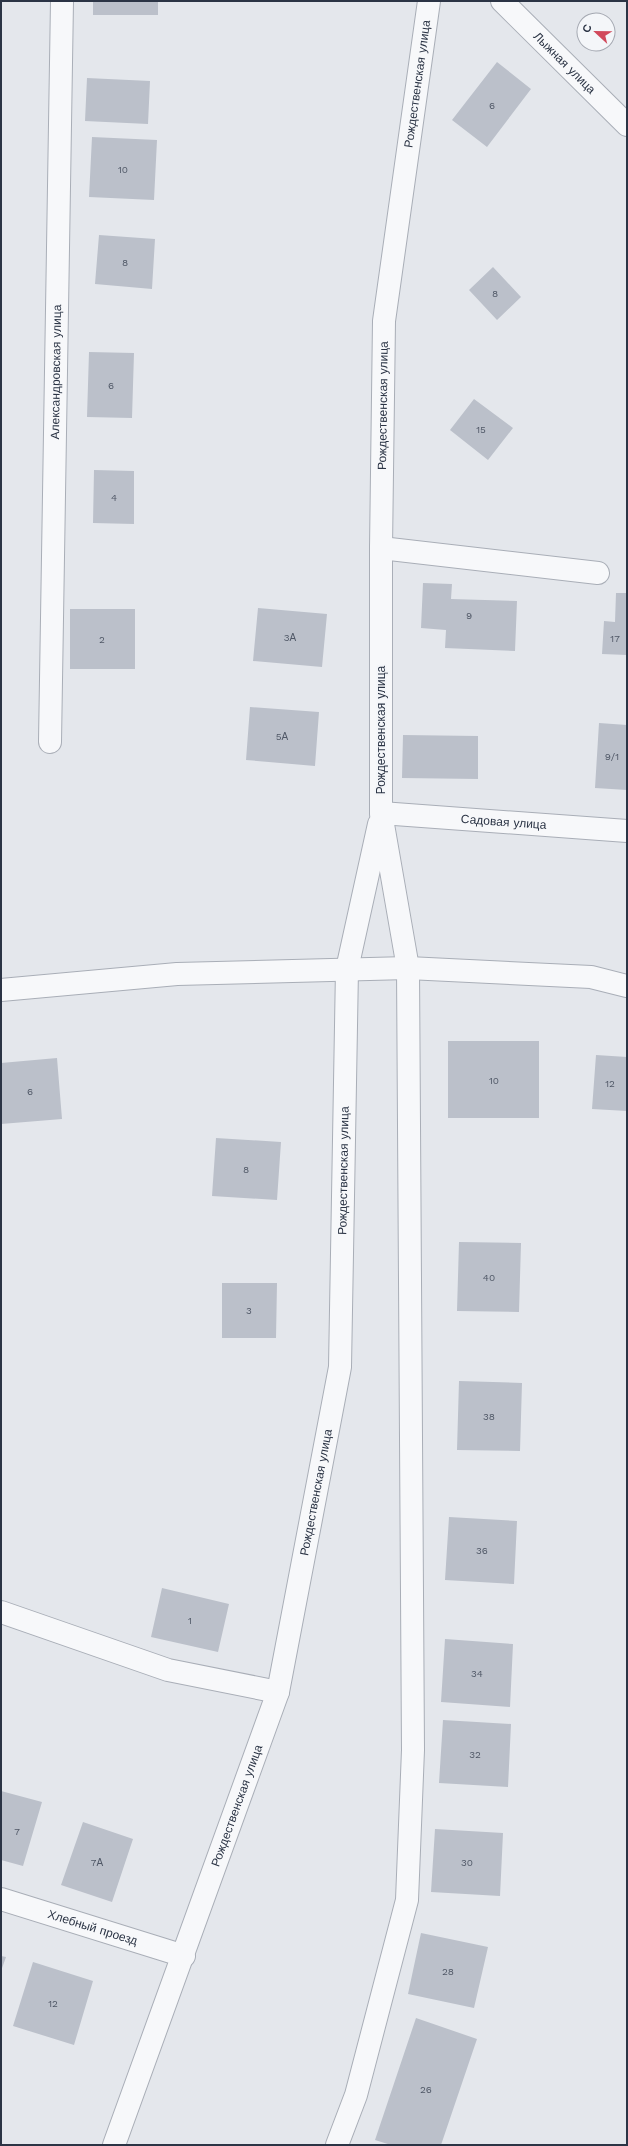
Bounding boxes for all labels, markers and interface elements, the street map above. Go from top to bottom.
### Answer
north arrow [576,12,616,52]
street label: Рождественская улица [401,19,433,149]
text: С [580,22,595,35]
street label: Лыжная улица [531,29,599,97]
house number: 6 [489,100,495,111]
house number: 10 [118,164,128,175]
house number: 8 [122,257,128,268]
house number: 8 [492,288,498,299]
street label: Александровская улица [48,304,64,440]
street label: Рождественская улица [375,341,391,470]
house number: 6 [108,380,114,391]
house number: 15 [476,424,486,435]
house number: 4 [111,492,117,503]
house number: 9 [466,610,472,621]
house number: 3А [284,632,297,643]
house number: 17 [610,633,620,644]
house number: 2 [99,634,105,645]
street label: Рождественская улица [374,665,388,794]
house number: 5А [276,731,289,742]
house number: 9/1 [605,751,619,762]
street label: Садовая улица [460,812,547,832]
house number: 10 [489,1075,499,1086]
house number: 12 [605,1078,615,1089]
house number: 6 [27,1086,33,1097]
street label: Рождественская улица [335,1106,352,1235]
house number: 8 [243,1164,249,1175]
house number: 40 [483,1272,495,1283]
house number: 3 [246,1305,252,1316]
house number: 38 [483,1411,495,1422]
street label: Рождественская улица [297,1428,335,1557]
house number: 36 [476,1545,488,1556]
house number: 1 [188,1615,192,1626]
house number: 34 [471,1668,483,1679]
street label: Рождественская улица [208,1742,265,1868]
house number: 32 [469,1749,481,1760]
house number: 7 [14,1826,20,1837]
house number: 7А [91,1857,103,1868]
house number: 30 [461,1857,473,1868]
street label: Хлебный проезд [46,1907,139,1948]
house number: 28 [442,1966,454,1977]
house number: 12 [48,1998,58,2009]
house number: 26 [420,2084,432,2095]

